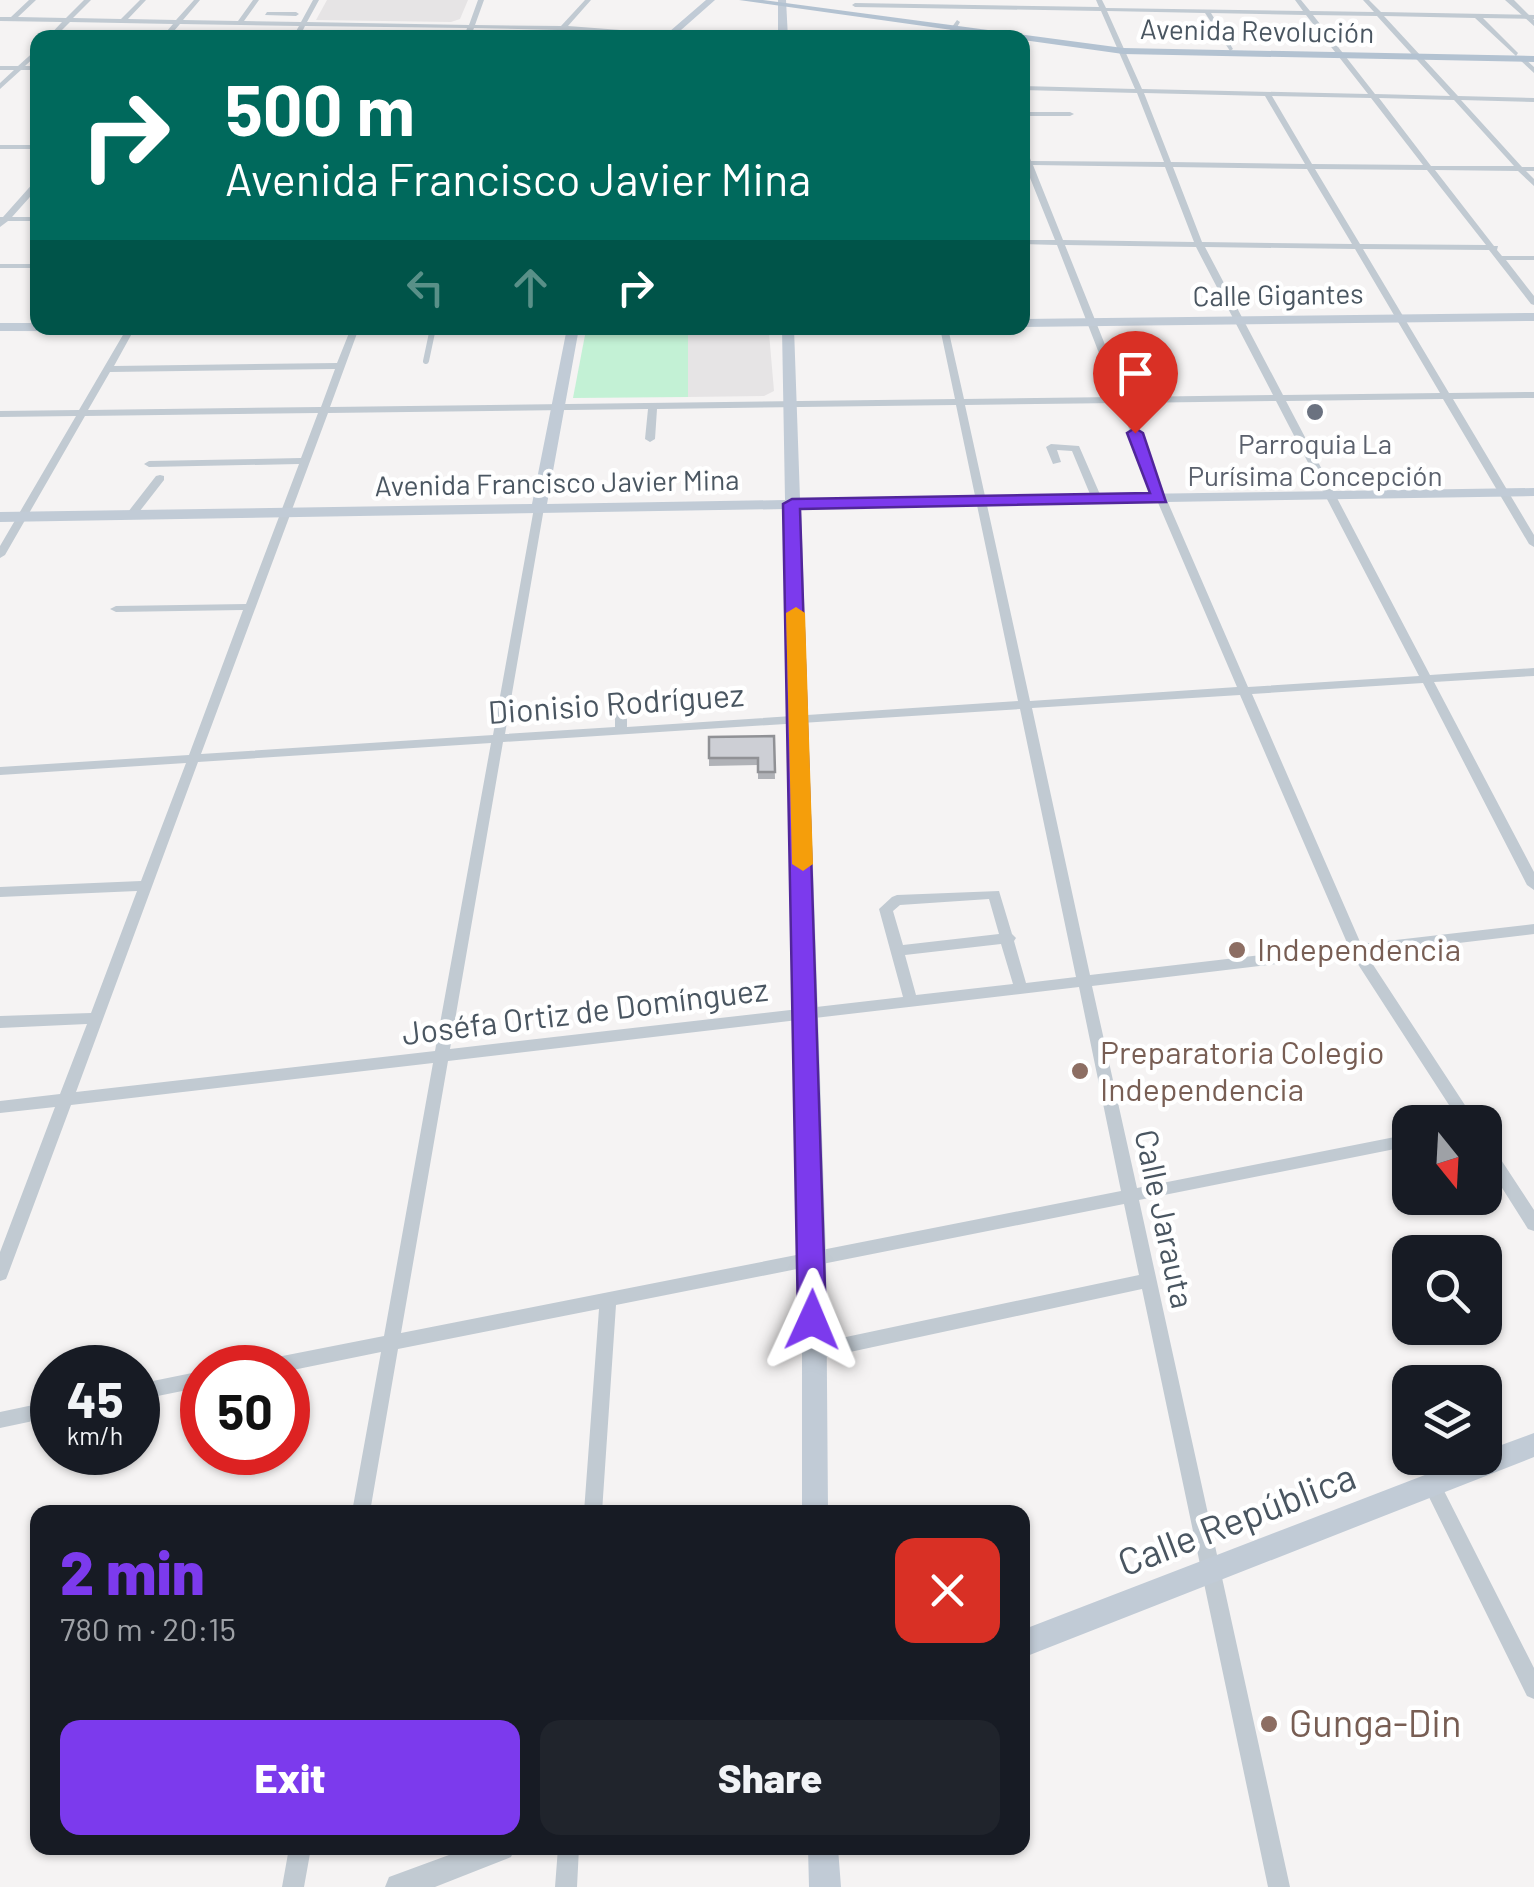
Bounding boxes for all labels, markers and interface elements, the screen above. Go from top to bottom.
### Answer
street label: Avenida Revolución [1140,11,1374,49]
text: 500 m [225,66,415,150]
icon: right [60,70,190,200]
text: Avenida Francisco Javier Mina [225,151,811,205]
icon: left [398,260,453,315]
icon: ahead [503,260,558,315]
icon: right [608,260,663,315]
street label: Calle Gigantes [1192,276,1364,312]
pin [1093,331,1178,434]
icon: arrive [1108,346,1163,401]
marker: Parroquia La Purísima Concepción [1304,401,1326,423]
place label: Parroquia La Purísima Concepción [1188,426,1442,492]
street label: Avenida Francisco Javier Mina [374,462,740,502]
street label: Dionisio Rodríguez [487,674,745,730]
place label: Independencia [1257,929,1461,967]
marker: Independencia [1226,939,1248,961]
street label: Joséfa Ortiz de Domínguez [400,969,770,1051]
place label: Preparatoria Colegio Independencia [1100,1032,1384,1107]
marker: Preparatoria Colegio Independencia [1069,1060,1091,1082]
north arrow [1392,1105,1502,1215]
map controls [1392,1105,1502,1475]
street label: Calle Jarauta [1128,1126,1203,1311]
button: search [1392,1235,1502,1345]
position arrow [760,1268,864,1372]
speed limit sign: 50 [180,1345,310,1475]
button: layers [1392,1365,1502,1475]
text: 45 [66,1368,124,1428]
text: km/h [67,1420,123,1450]
street label: Calle República [1111,1452,1362,1585]
text: 2 min [60,1535,205,1607]
button: close [895,1538,1000,1643]
text: 780 m · 20:15 [60,1609,236,1647]
place label: Gunga-Din [1289,1699,1462,1745]
marker: Gunga-Din [1258,1713,1280,1735]
button: Exit [60,1720,520,1835]
button: Share [540,1720,1000,1835]

